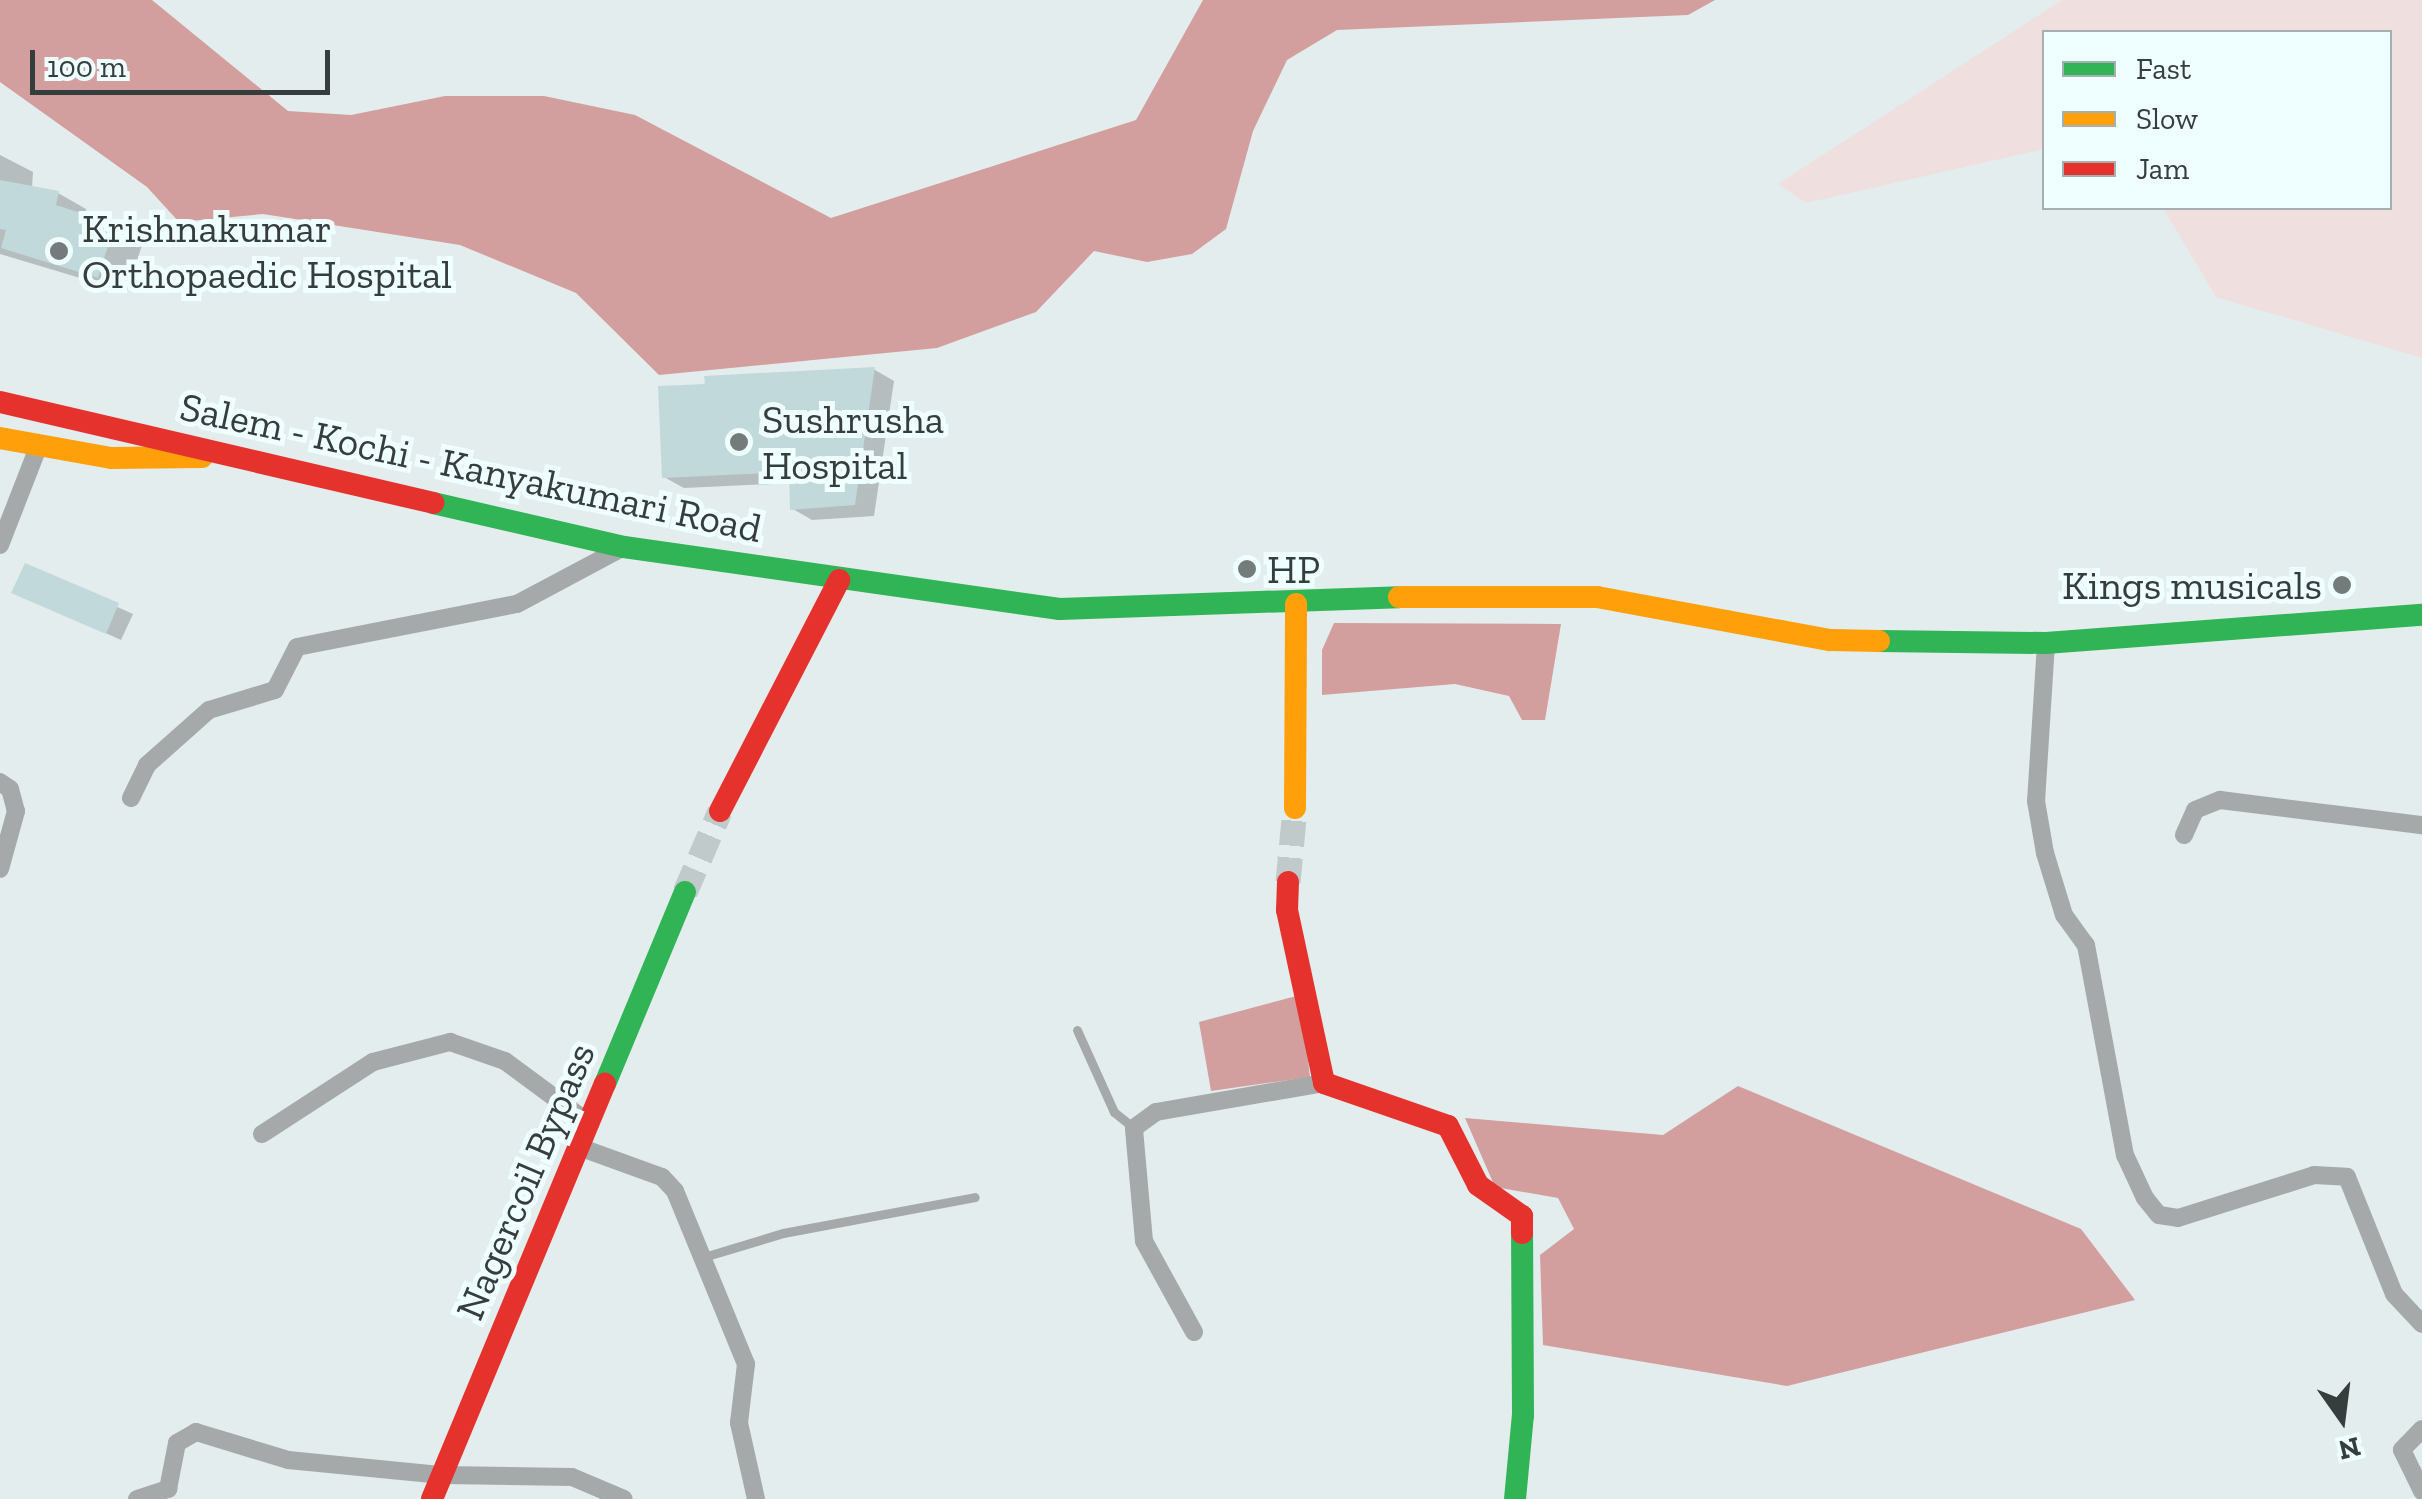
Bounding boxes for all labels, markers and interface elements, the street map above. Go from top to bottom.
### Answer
scale bar [35,30,335,92]
legend [2042,30,2392,210]
text: 100 m [47,49,126,85]
text: Fast [2136,51,2191,87]
text: Slow [2136,101,2198,137]
text: Jam [2136,151,2189,187]
place label: Krishnakumar Orthopaedic Hospital [82,204,452,298]
marker: Krishnakumar Orthopaedic Hospital [46,238,72,264]
street label: Salem - Kochi - Kanyakumari Road [176,382,766,552]
place label: Sushrusha Hospital [762,395,944,489]
marker: Sushrusha Hospital [726,429,752,455]
place label: HP [1267,545,1320,593]
marker: HP [1236,558,1258,580]
place label: Kings musicals [2062,561,2322,609]
marker: Kings musicals [2331,574,2353,596]
street label: Nagercoil Bypass [445,1035,605,1327]
north arrow [2292,1369,2392,1469]
text: N [2335,1430,2364,1467]

